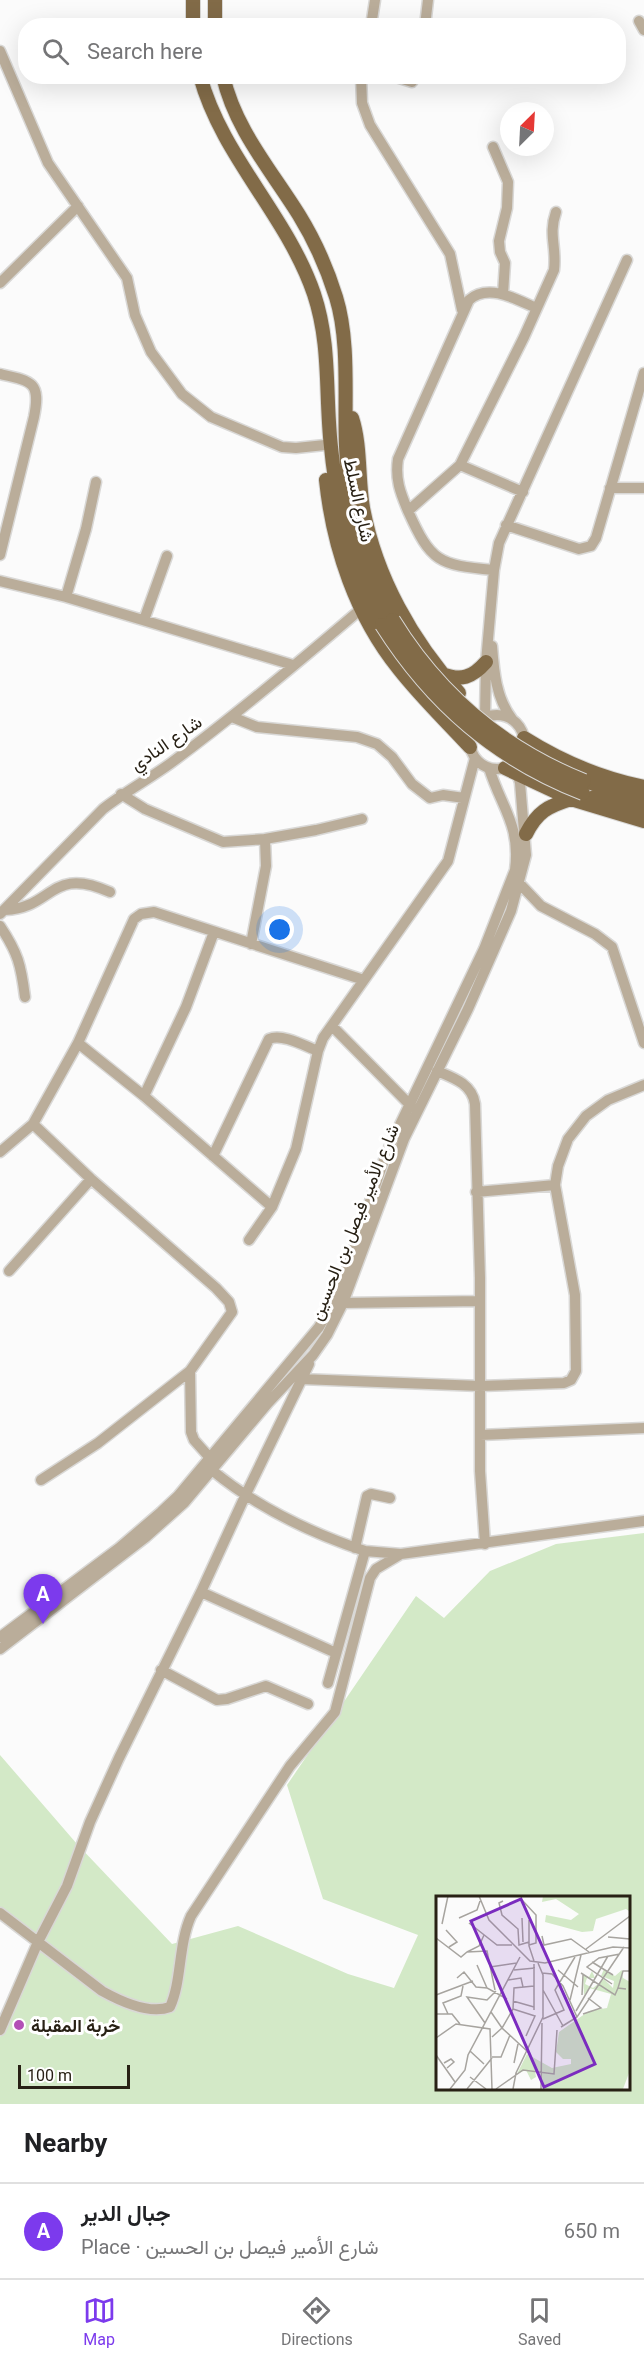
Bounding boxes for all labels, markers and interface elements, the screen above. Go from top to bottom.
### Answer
search box [18,18,626,84]
icon: search [39,35,72,68]
text: Search here [87,39,203,64]
north arrow [500,102,554,156]
street label: شارع السلط [338,456,378,544]
street label: شارع النادي [126,711,209,779]
your location [265,915,294,944]
street label: شارع الأمير فيصل بن الحسين [305,1121,405,1324]
pin: A [24,1574,63,1624]
inset map [436,1896,629,2089]
place label: خربة المقبلة [31,2015,120,2037]
marker: خربة المقبلة [12,2018,26,2032]
scale bar [18,2062,130,2090]
text: 100 m [27,2066,72,2085]
text: Nearby [24,2128,107,2158]
text: جبال الدير [81,2201,170,2226]
text: A [37,2219,50,2243]
text: 650 m [564,2219,620,2243]
text: Place · شارع الأمير فيصل بن الحسين [81,2235,379,2259]
tab: Map [83,2294,116,2349]
tab: Directions [281,2294,353,2349]
tab: Saved [518,2294,561,2349]

